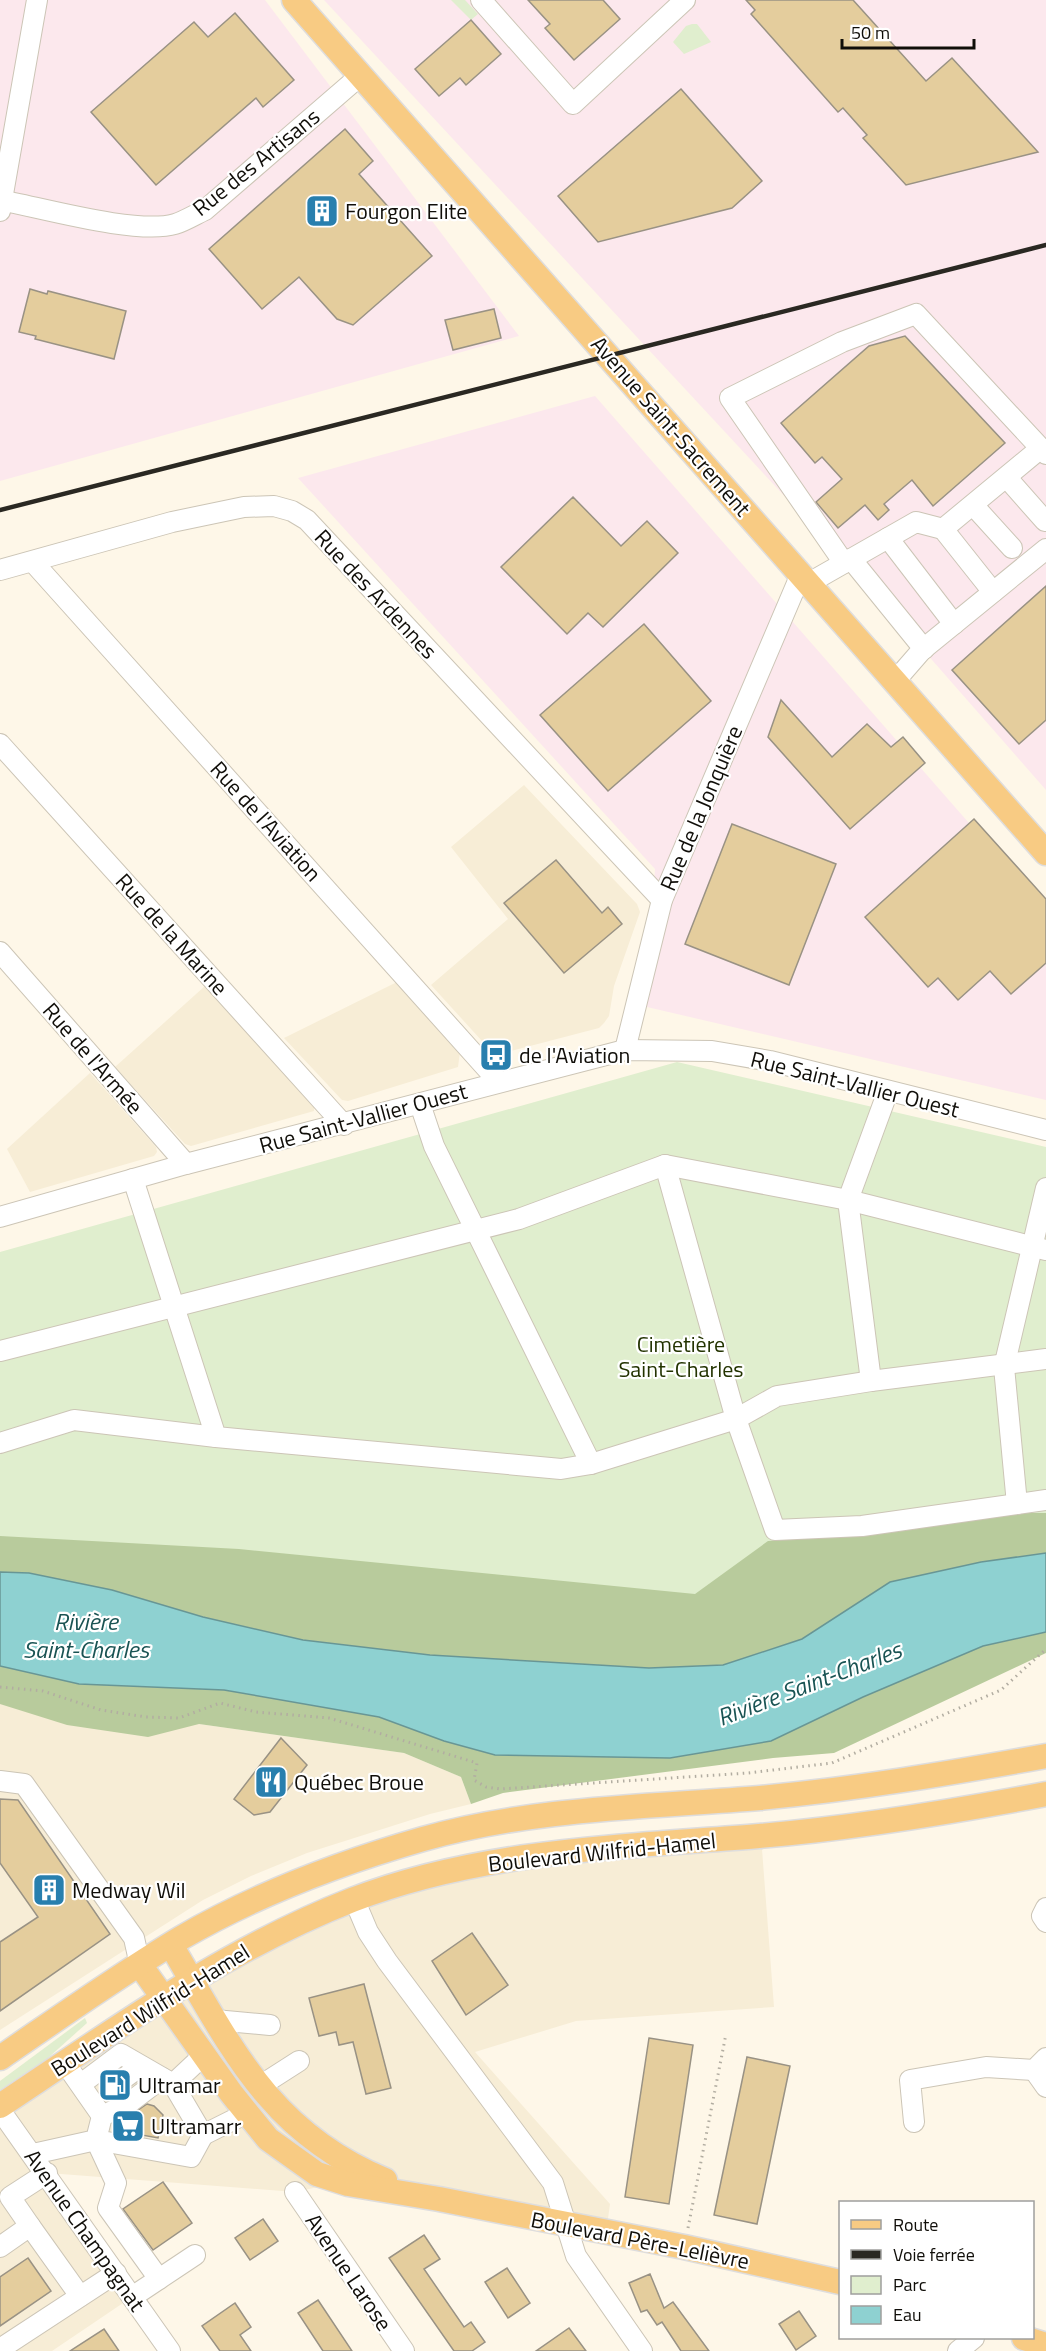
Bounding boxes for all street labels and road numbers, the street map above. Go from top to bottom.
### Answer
street label: Rue des Artisans [185,100,327,224]
street label: Avenue Saint-Sacrement [583,328,759,524]
street label: Rue des Ardennes [307,521,445,667]
street label: Rue de la Jonquière [651,720,751,896]
street label: Rue de l'Aviation [202,753,330,889]
street label: Rue de la Marine [108,865,236,1003]
street label: Rue de l'Armée [35,994,151,1122]
street label: Rue Saint-Vallier Ouest [747,1042,963,1126]
street label: Rue Saint-Vallier Ouest [255,1074,471,1162]
street label: Boulevard Wilfrid-Hamel [486,1823,718,1881]
street label: Boulevard Wilfrid-Hamel [44,1935,256,2085]
street label: Avenue Champagnat [16,2142,154,2318]
street label: Boulevard Père-Lelièvre [528,2202,752,2278]
street label: Avenue Larose [297,2206,401,2338]

